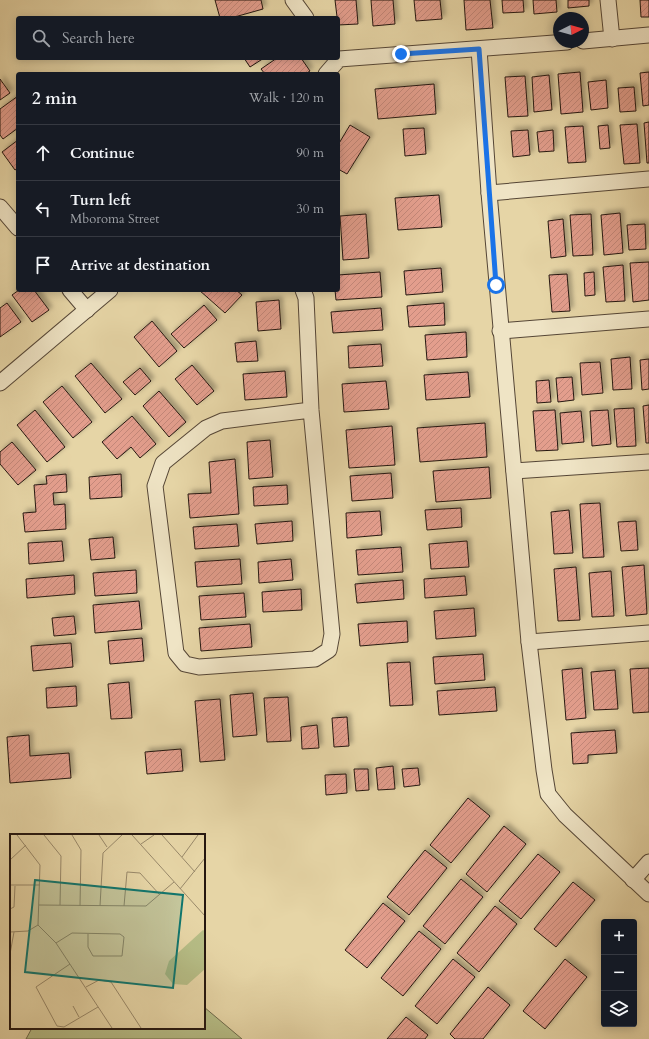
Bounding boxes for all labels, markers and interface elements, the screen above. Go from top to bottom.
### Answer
north arrow [553,12,589,48]
search box [16,16,340,60]
icon: search [30,27,52,49]
text: Search here [62,28,135,48]
route end [392,45,410,63]
text: 2 min [32,87,77,110]
text: Walk · 120 m [249,89,324,107]
icon: ahead [32,142,54,164]
text: Continue [70,143,135,163]
text: 90 m [296,144,324,162]
text: Turn left [70,190,131,210]
icon: left [32,198,54,220]
text: 30 m [296,200,324,218]
text: Mboroma Street [70,210,159,228]
icon: arrive [32,254,54,276]
text: Arrive at destination [70,255,210,275]
route start [487,276,505,294]
inset map [10,834,205,1029]
map controls [601,919,637,1027]
button: + [601,919,637,955]
button: − [601,955,637,991]
button: layers [601,991,637,1027]

